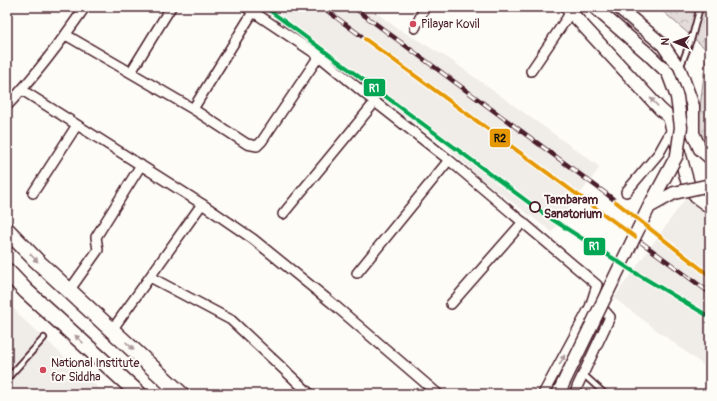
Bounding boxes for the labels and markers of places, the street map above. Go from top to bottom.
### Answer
place label: Pilayar Kovil [421,17,480,32]
marker: Pilayar Kovil [408,19,418,29]
place label: Tambaram Sanatorium [543,193,603,222]
marker: Tambaram Sanatorium [529,201,541,213]
place label: National Institute for Siddha [51,356,139,385]
marker: National Institute for Siddha [38,365,48,375]

